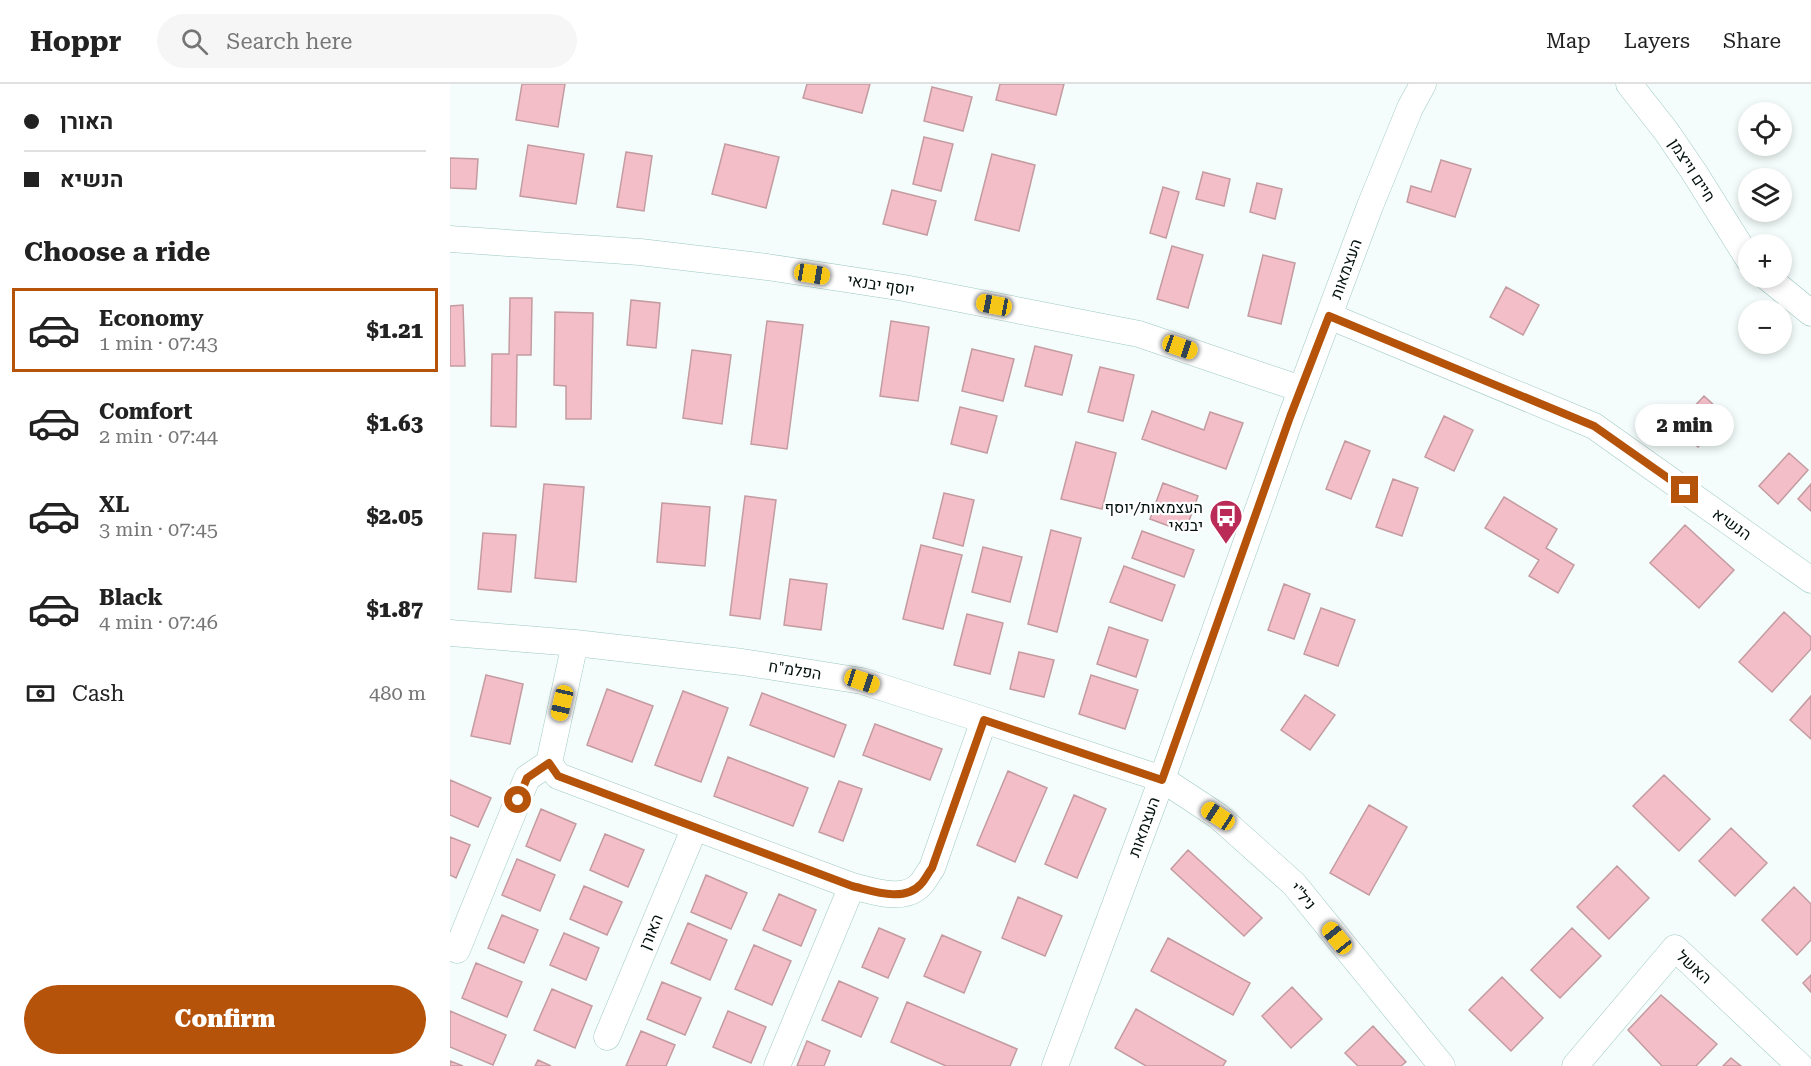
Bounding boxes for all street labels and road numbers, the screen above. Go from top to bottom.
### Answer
street label: חיים וייצמן [1665,135,1719,205]
street label: העצמאות [1326,236,1366,302]
street label: יוסף יבנאי [846,270,916,300]
street label: הנשיא [1709,504,1755,544]
street label: הפלמ"ח [767,656,823,684]
street label: העצמאות [1124,794,1164,860]
street label: ניל"י [1286,879,1320,913]
street label: האורן [635,911,667,953]
street label: האשל [1673,946,1715,988]

